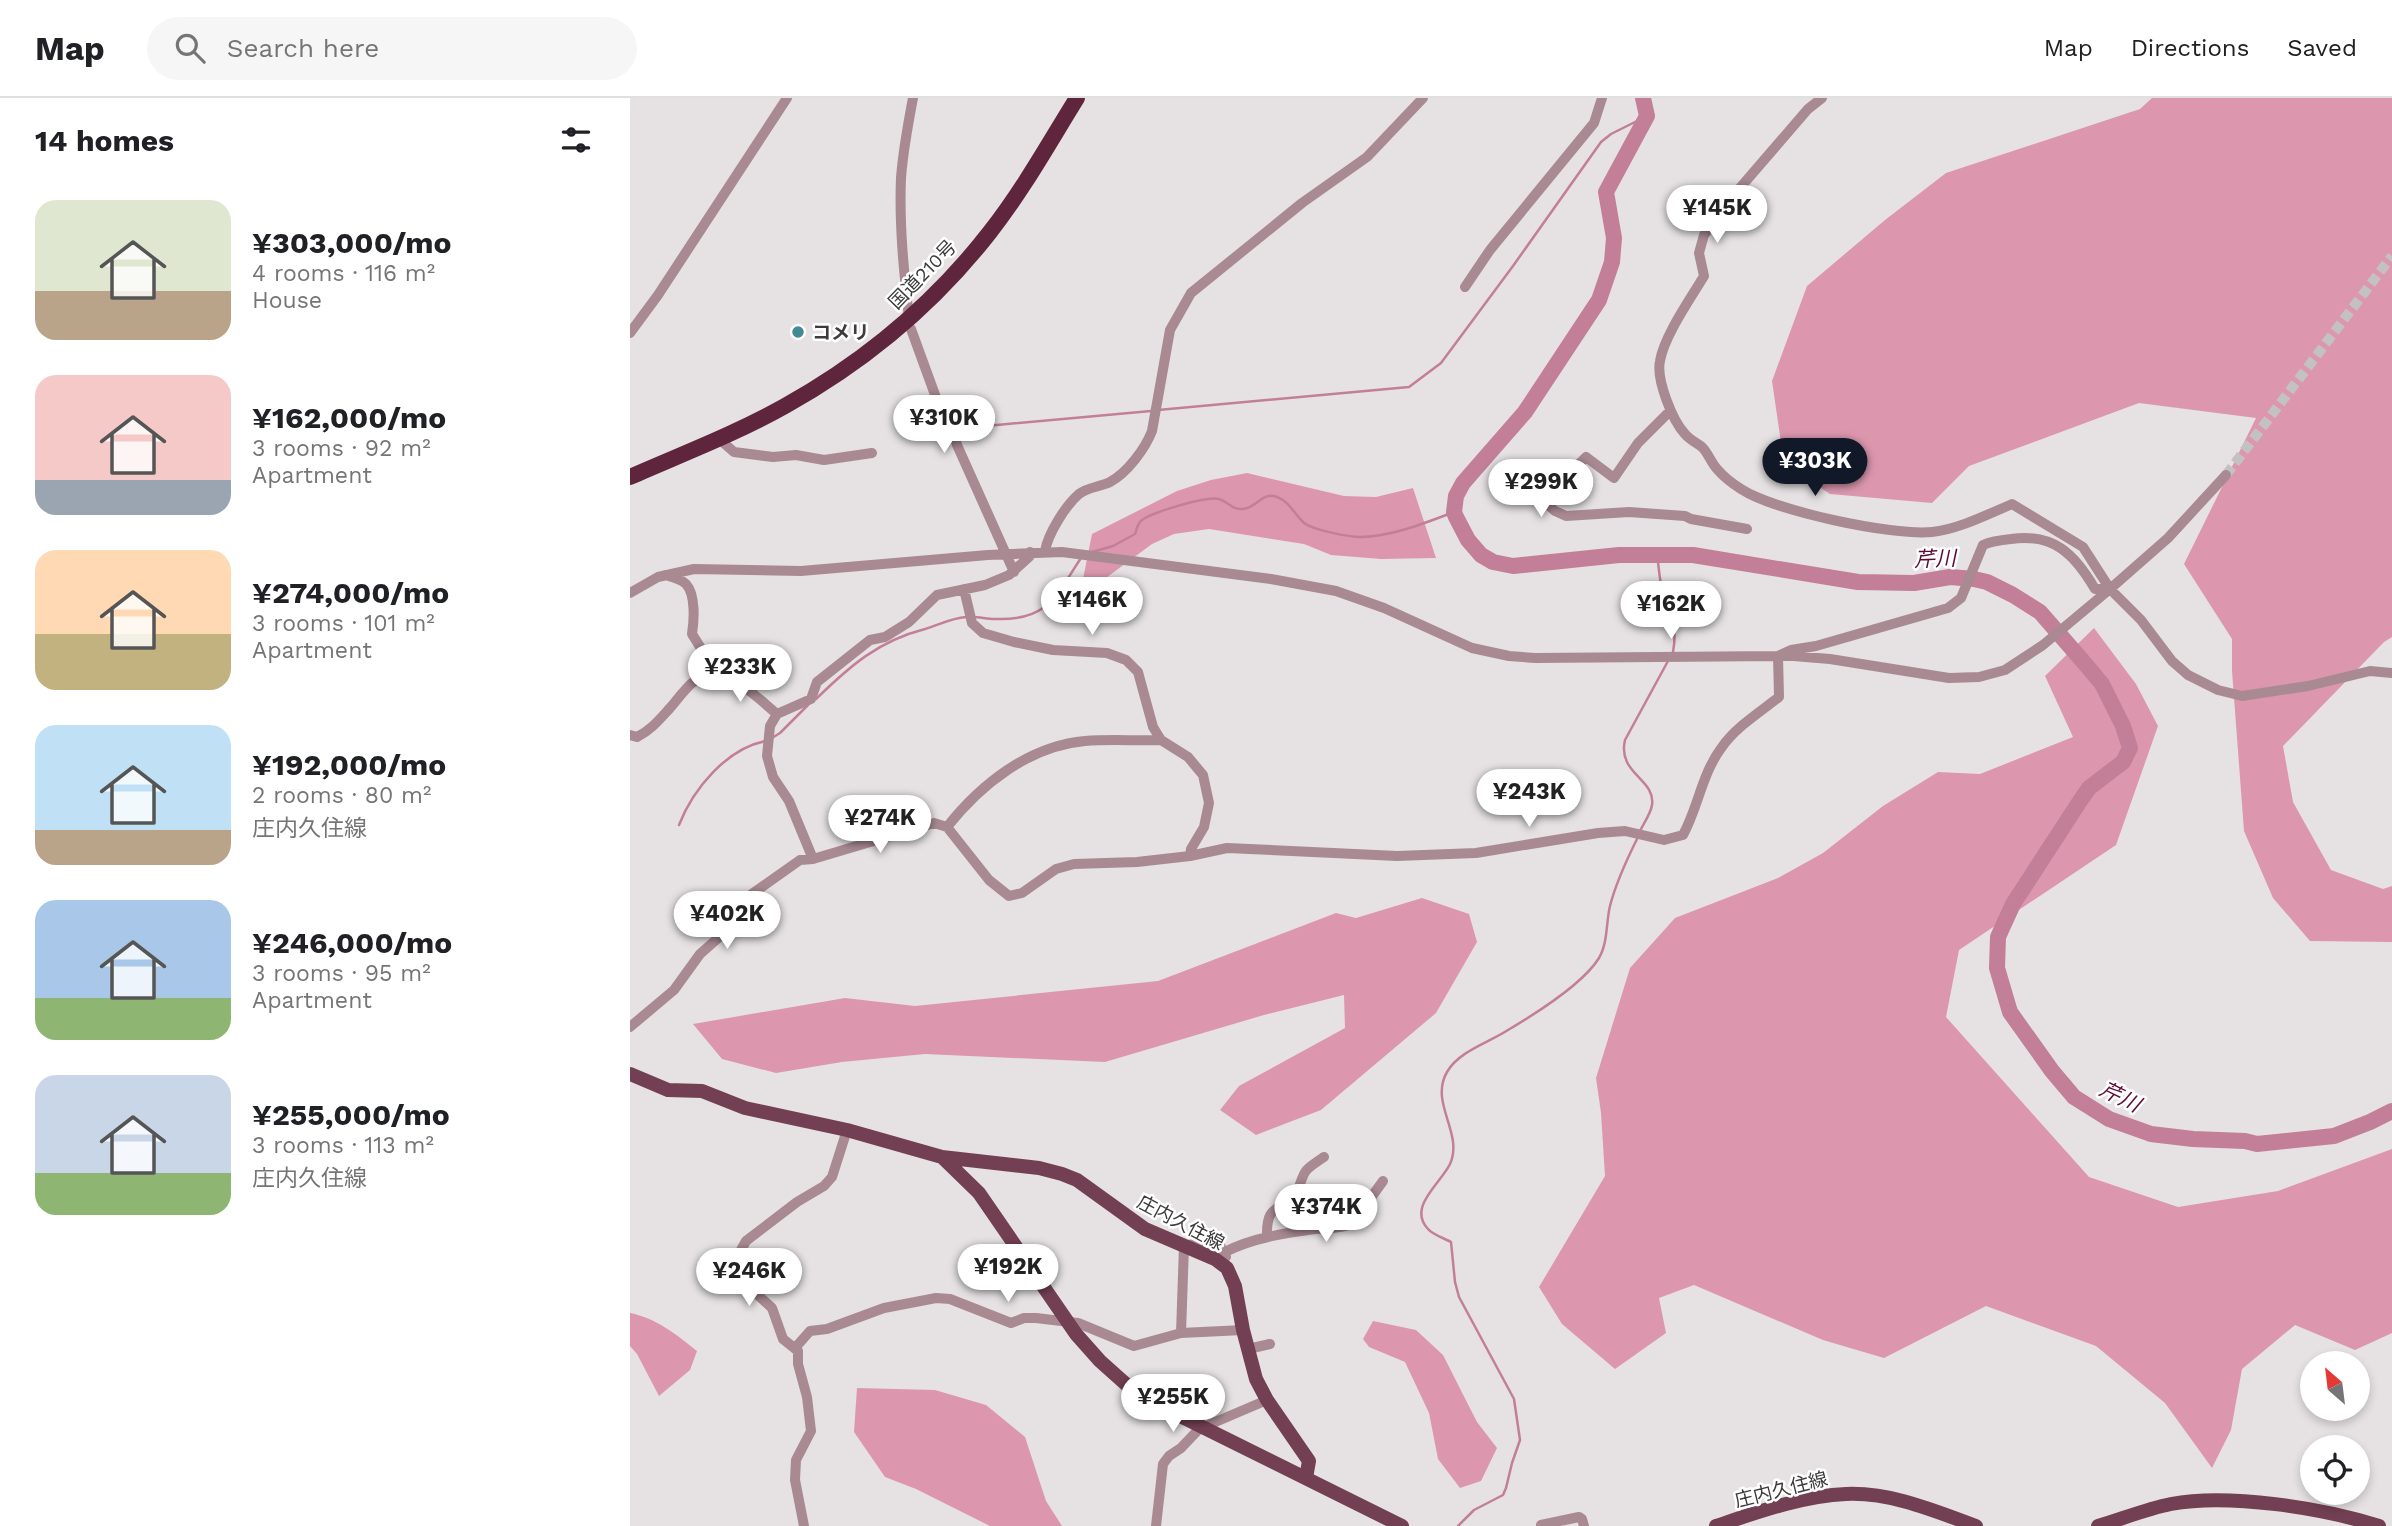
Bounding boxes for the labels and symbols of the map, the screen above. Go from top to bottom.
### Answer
pin: ¥145K [1668,186,1766,245]
street label: 国道210号 [884,235,961,314]
place label: コメリ [812,321,869,344]
marker: コメリ [790,324,806,340]
pin: ¥310K [895,396,993,455]
pin: ¥303K [1766,438,1864,498]
pin: ¥299K [1492,460,1590,519]
water label: 芹川 [1914,545,1958,572]
pin: ¥146K [1043,578,1141,637]
pin: ¥162K [1622,582,1720,641]
pin: ¥233K [691,644,789,704]
pin: ¥243K [1480,770,1578,829]
pin: ¥274K [831,796,929,855]
pin: ¥402K [678,892,776,951]
water label: 芹川 [2096,1076,2146,1118]
pin: ¥374K [1277,1184,1375,1244]
street label: 庄内久住線 [1133,1190,1228,1255]
pin: ¥192K [959,1244,1057,1304]
pin: ¥246K [700,1248,798,1308]
north arrow [2300,1351,2370,1421]
pin: ¥255K [1124,1374,1222,1434]
street label: 庄内久住線 [1732,1467,1830,1512]

